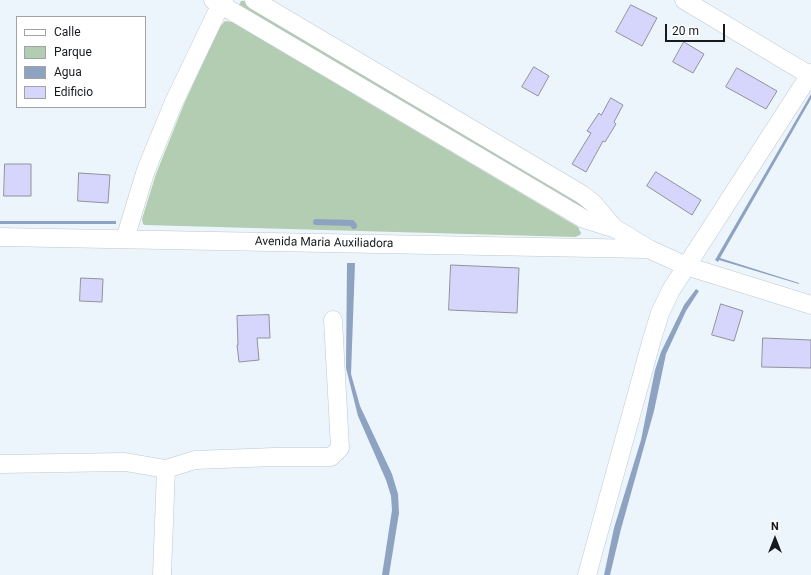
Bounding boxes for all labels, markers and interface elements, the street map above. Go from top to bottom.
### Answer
legend [16,16,146,108]
scale bar [667,16,727,42]
text: 20 m [672,24,699,38]
text: Calle [54,25,81,39]
text: Parque [54,45,92,59]
text: Agua [54,65,82,79]
text: Edificio [54,85,93,99]
street label: Avenida Maria Auxiliadora [255,235,393,251]
north arrow [755,519,795,559]
text: N [771,520,779,533]

